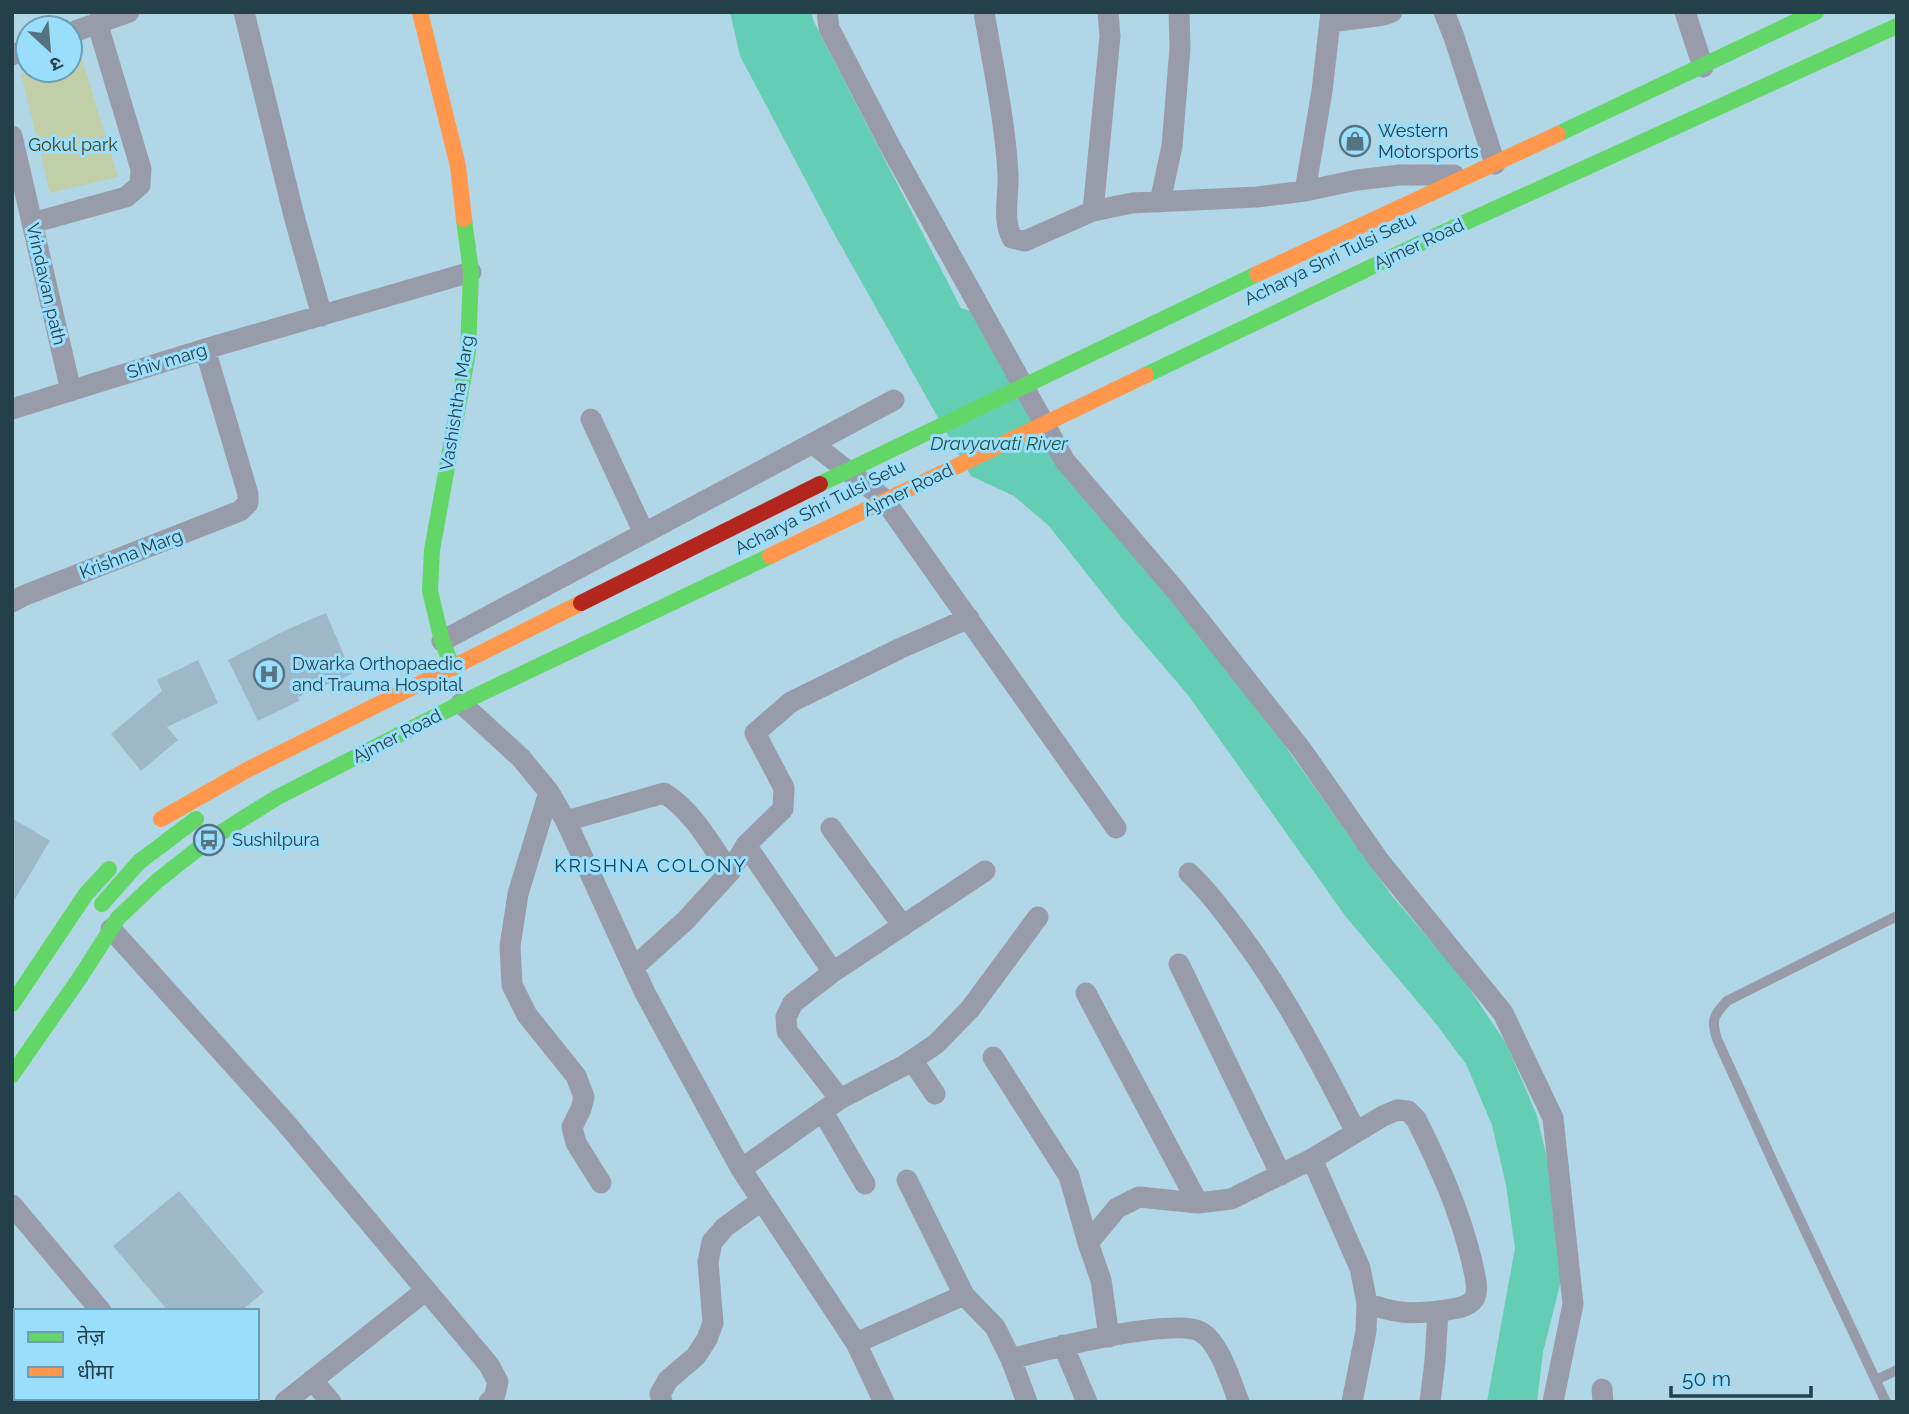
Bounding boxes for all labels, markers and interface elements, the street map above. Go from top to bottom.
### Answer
north arrow [14,14,84,84]
text: उ [46,52,66,77]
place label: Western Motorsports [1378,120,1479,162]
shop icon: Western Motorsports [1338,124,1372,158]
park label: Gokul park [28,134,118,155]
street label: Acharya Shri Tulsi Setu [1240,208,1419,309]
street label: Ajmer Road [1370,214,1467,274]
street label: Vrindavan path [22,221,71,347]
street label: Vashishtha Marg [435,334,478,472]
street label: Shiv marg [124,338,209,383]
water label: Dravyavati River [930,432,1069,454]
street label: Acharya Shri Tulsi Setu [731,454,908,559]
street label: Ajmer Road [860,459,956,520]
street label: Krishna Marg [76,524,185,583]
place label: Dwarka Orthopaedic and Trauma Hospital [292,653,463,695]
hospital icon: Dwarka Orthopaedic and Trauma Hospital [252,657,286,691]
street label: Ajmer Road [349,704,445,767]
bus stop icon: Sushilpura [192,823,226,857]
place label: Sushilpura [232,829,320,850]
district label: KRISHNA COLONY [554,854,748,876]
legend [14,1309,259,1400]
text: तेज़ [77,1324,105,1349]
scale bar [1671,1354,1811,1398]
text: धीमा [77,1359,114,1384]
text: 50 m [1682,1366,1731,1391]

